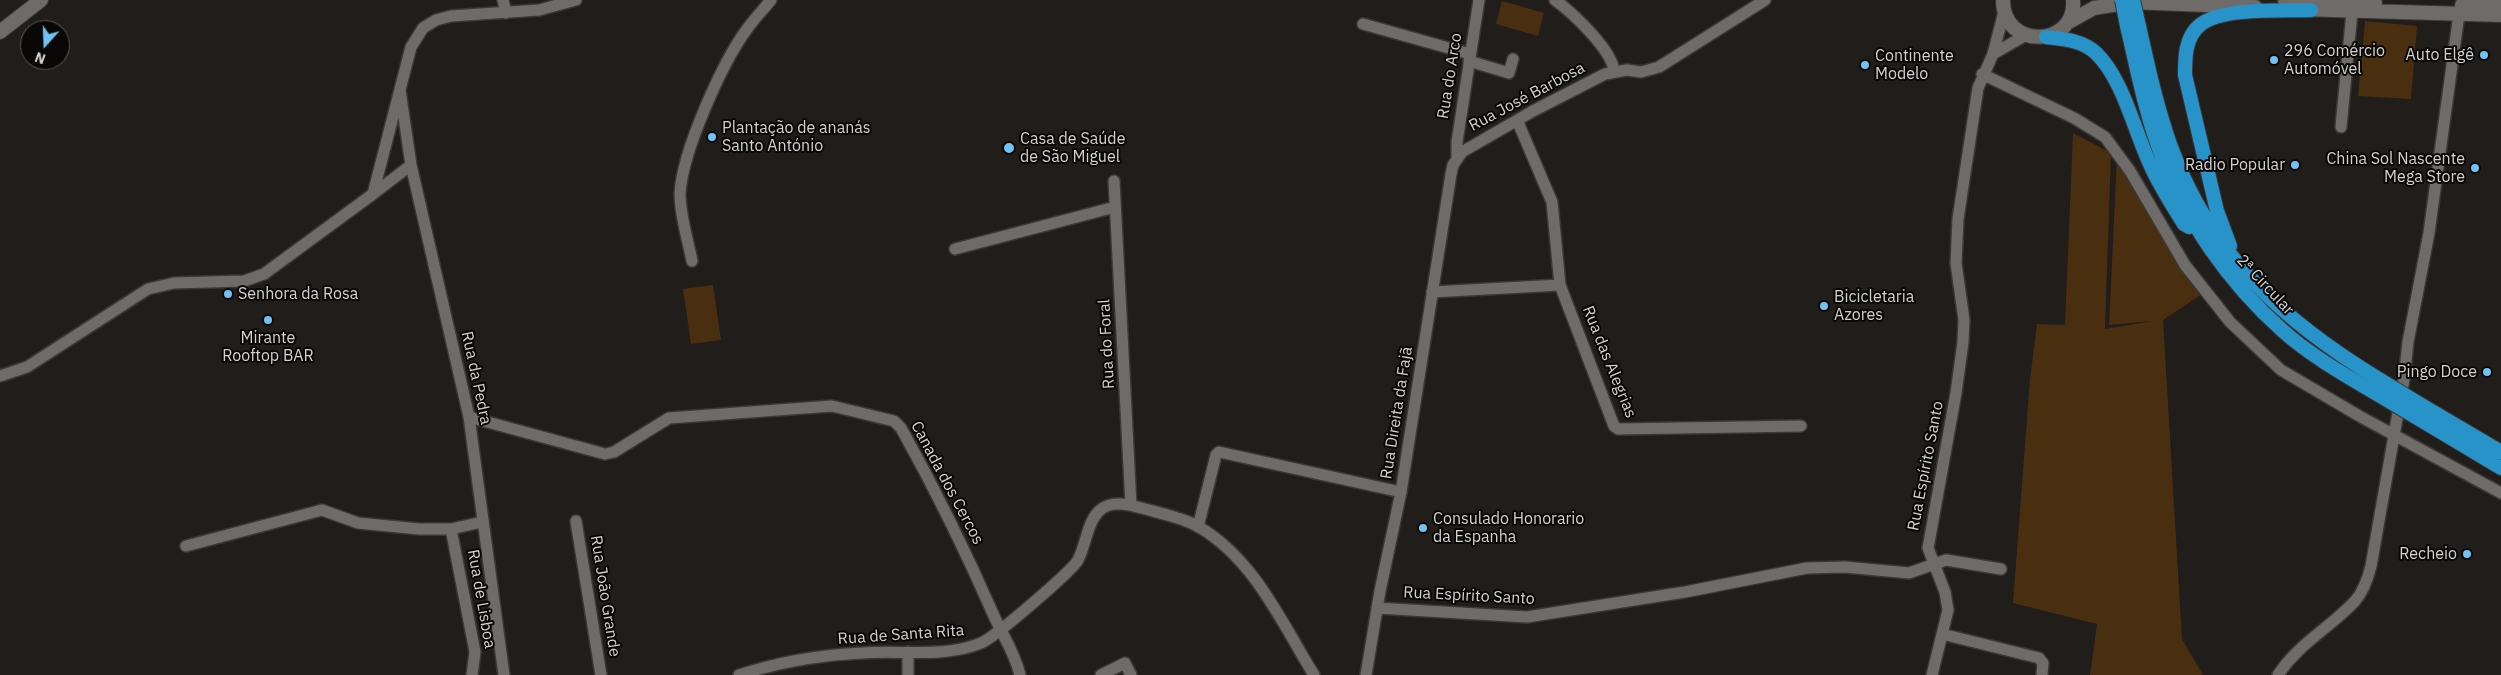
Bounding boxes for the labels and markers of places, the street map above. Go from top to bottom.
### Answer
place label: 296 Comércio Automóvel [2284,41,2385,79]
place label: Auto Elgê [2406,45,2474,65]
place label: Continente Modelo [1875,46,1954,84]
marker: Auto Elgê [2478,49,2490,61]
marker: 296 Comércio Automóvel [2268,54,2280,66]
marker: Continente Modelo [1859,59,1871,71]
place label: Plantação de ananás Santo António [722,118,871,156]
place label: Casa de Saúde de São Miguel [1020,129,1125,167]
marker: Plantação de ananás Santo António [706,131,718,143]
marker: Casa de Saúde de São Miguel [1002,141,1016,155]
place label: China Sol Nascente Mega Store [2326,149,2465,187]
place label: Radio Popular [2185,155,2285,175]
marker: Radio Popular [2289,159,2301,171]
marker: China Sol Nascente Mega Store [2469,162,2481,174]
place label: Senhora da Rosa [238,284,358,304]
place label: Bicicletaria Azores [1834,287,1914,325]
marker: Senhora da Rosa [222,288,234,300]
marker: Bicicletaria Azores [1818,300,1830,312]
marker: Mirante Rooftop BAR [262,314,274,326]
place label: Mirante Rooftop BAR [222,328,314,366]
place label: Pingo Doce [2397,362,2477,382]
marker: Pingo Doce [2481,366,2493,378]
place label: Consulado Honorario da Espanha [1433,509,1584,547]
marker: Consulado Honorario da Espanha [1417,522,1429,534]
place label: Recheio [2399,544,2457,564]
marker: Recheio [2461,548,2473,560]

